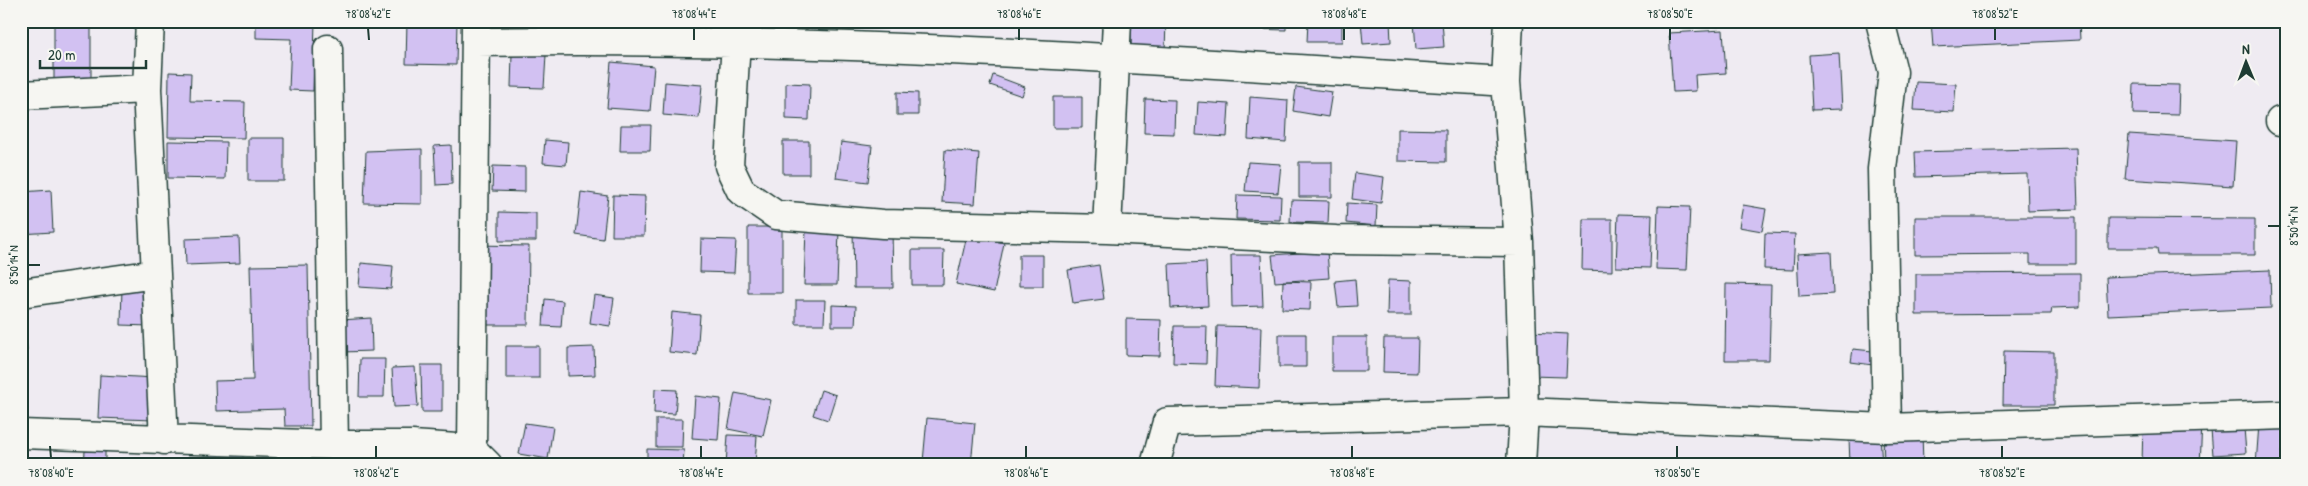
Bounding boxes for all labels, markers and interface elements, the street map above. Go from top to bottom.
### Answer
text: 78°08'42"E [345,5,391,22]
text: 78°08'44"E [672,5,717,22]
text: 78°08'46"E [997,5,1042,22]
text: 78°08'48"E [1321,5,1367,22]
text: 78°08'50"E [1647,5,1694,22]
text: 78°08'52"E [1972,5,2019,22]
scale bar [40,38,146,70]
north arrow [2220,38,2270,88]
text: N [2242,39,2250,58]
text: 20 m [48,44,75,65]
text: 8°50'14"N [2285,206,2302,246]
text: 8°50'14"N [5,245,22,285]
text: 78°08'40"E [28,464,74,481]
text: 78°08'42"E [353,464,399,481]
text: 78°08'44"E [679,464,724,481]
text: 78°08'46"E [1004,464,1049,481]
text: 78°08'48"E [1329,464,1375,481]
text: 78°08'50"E [1654,464,1701,481]
text: 78°08'52"E [1979,464,2026,481]

